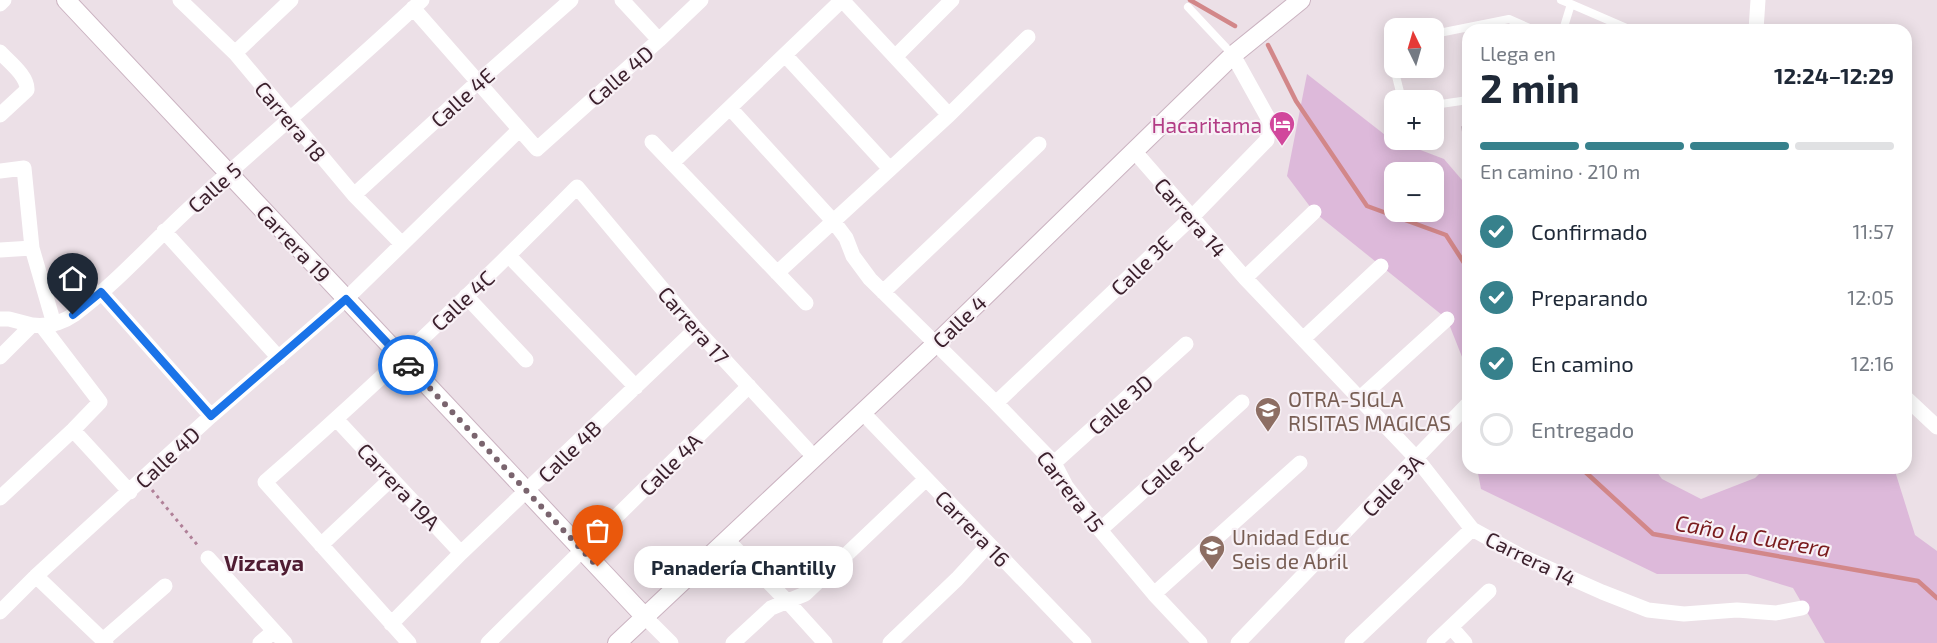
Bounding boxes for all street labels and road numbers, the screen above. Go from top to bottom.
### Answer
street label: Calle 4D [582,40,658,110]
street label: Calle 4E [425,62,499,132]
street label: Carrera 18 [250,76,332,166]
street label: Calle 5 [182,157,246,217]
street label: Carrera 14 [1150,172,1232,262]
street label: Carrera 19 [252,199,336,287]
street label: Calle 3E [1105,230,1177,300]
street label: Calle 4C [425,265,499,335]
street label: Carrera 17 [653,281,735,369]
street label: Calle 4 [927,289,991,353]
street label: Calle 3D [1083,369,1157,439]
street label: Calle 4B [532,415,606,487]
street label: Calle 4D [130,421,204,493]
street label: Calle 4A [634,428,706,500]
street label: Calle 3C [1135,431,1207,501]
street label: Carrera 19A [353,437,445,535]
street label: Carrera 15 [1032,445,1110,537]
street label: Calle 3A [1356,449,1428,521]
street label: Carrera 16 [931,485,1015,571]
street label: Carrera 14 [1482,525,1580,591]

